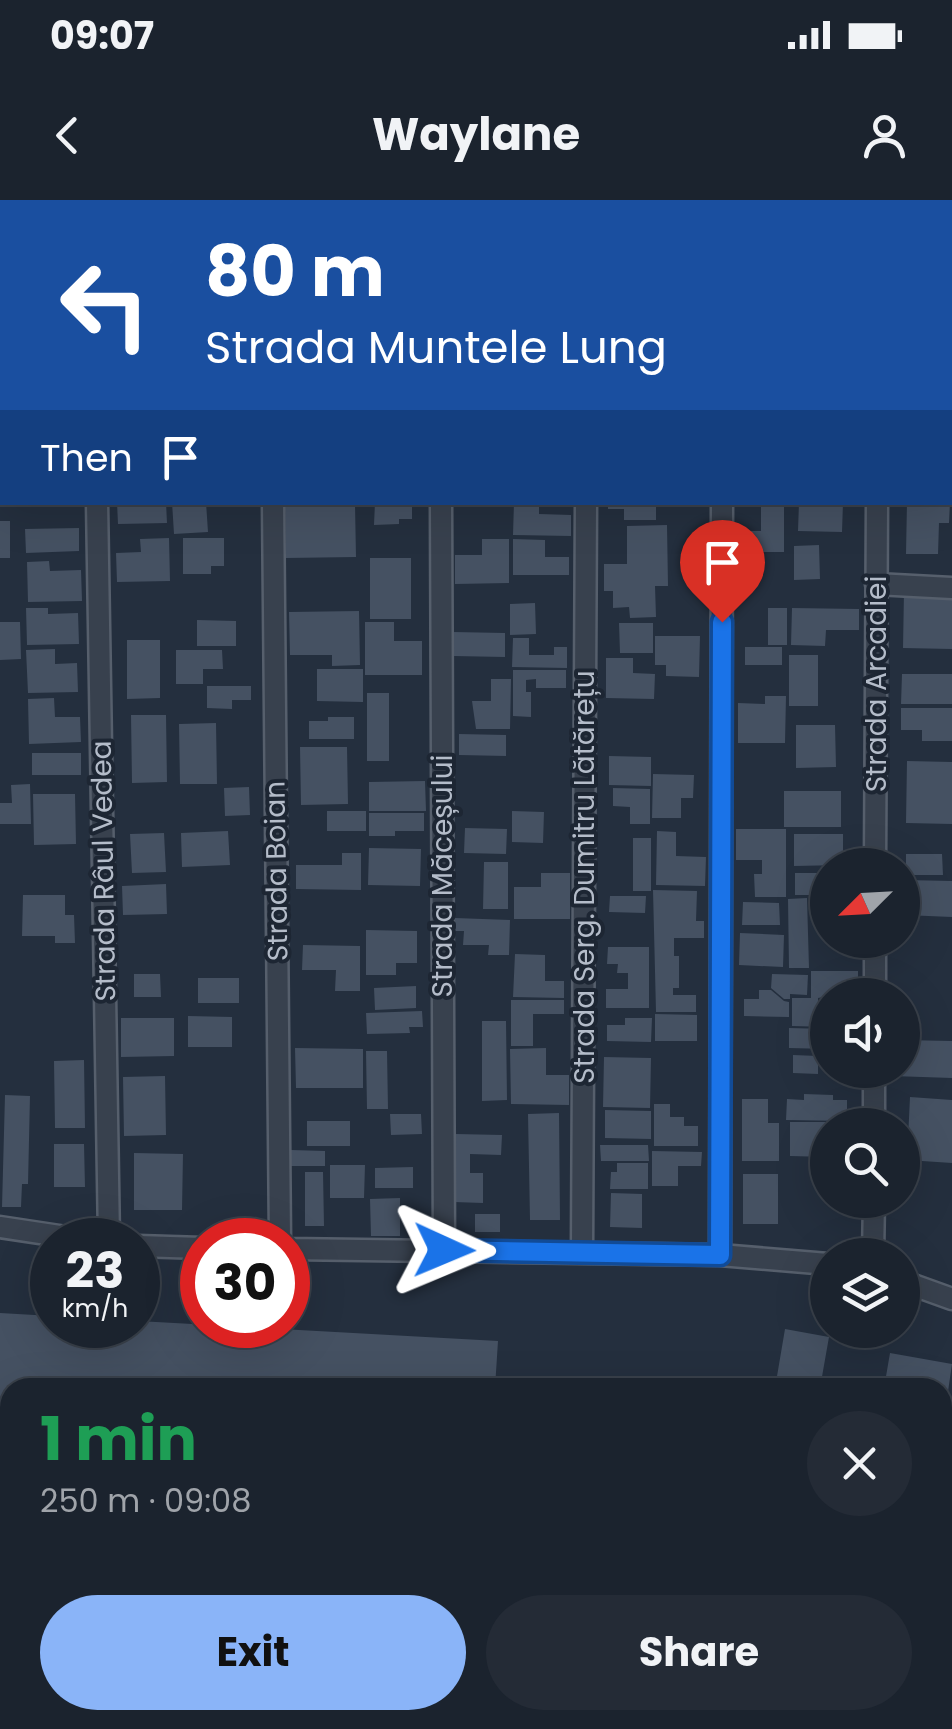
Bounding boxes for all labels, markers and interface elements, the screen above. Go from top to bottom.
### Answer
text: 09:07 [50,9,154,62]
text: Waylane [372,103,580,166]
icon: back [40,108,95,163]
icon: person [857,108,912,163]
text: 80 m [205,222,385,321]
icon: left [40,240,170,370]
text: Strada Muntele Lung [205,316,667,379]
icon: arrive [153,430,208,485]
text: Then [40,431,133,484]
pin [680,520,765,623]
icon: arrive [695,535,750,590]
street label: Strada Arcadiei [857,576,896,792]
street label: Strada Serg. Dumitru Lătărețu [565,670,604,1084]
street label: Strada Râul Vedea [82,740,125,1002]
street label: Strada Măceșului [423,755,462,997]
street label: Strada Boian [255,781,298,961]
north arrow [810,848,920,958]
map controls [810,848,920,1348]
button: sound [810,978,920,1088]
button: search [810,1108,920,1218]
position arrow [392,1198,496,1302]
speed limit sign: 30 [180,1218,310,1348]
text: 23 [66,1235,124,1306]
button: layers [810,1238,920,1348]
text: km/h [62,1291,128,1326]
text: 1 min [40,1397,197,1481]
button: close [807,1411,912,1516]
text: 250 m · 09:08 [40,1478,251,1523]
button: Exit [40,1595,466,1710]
button: Share [486,1595,912,1710]

